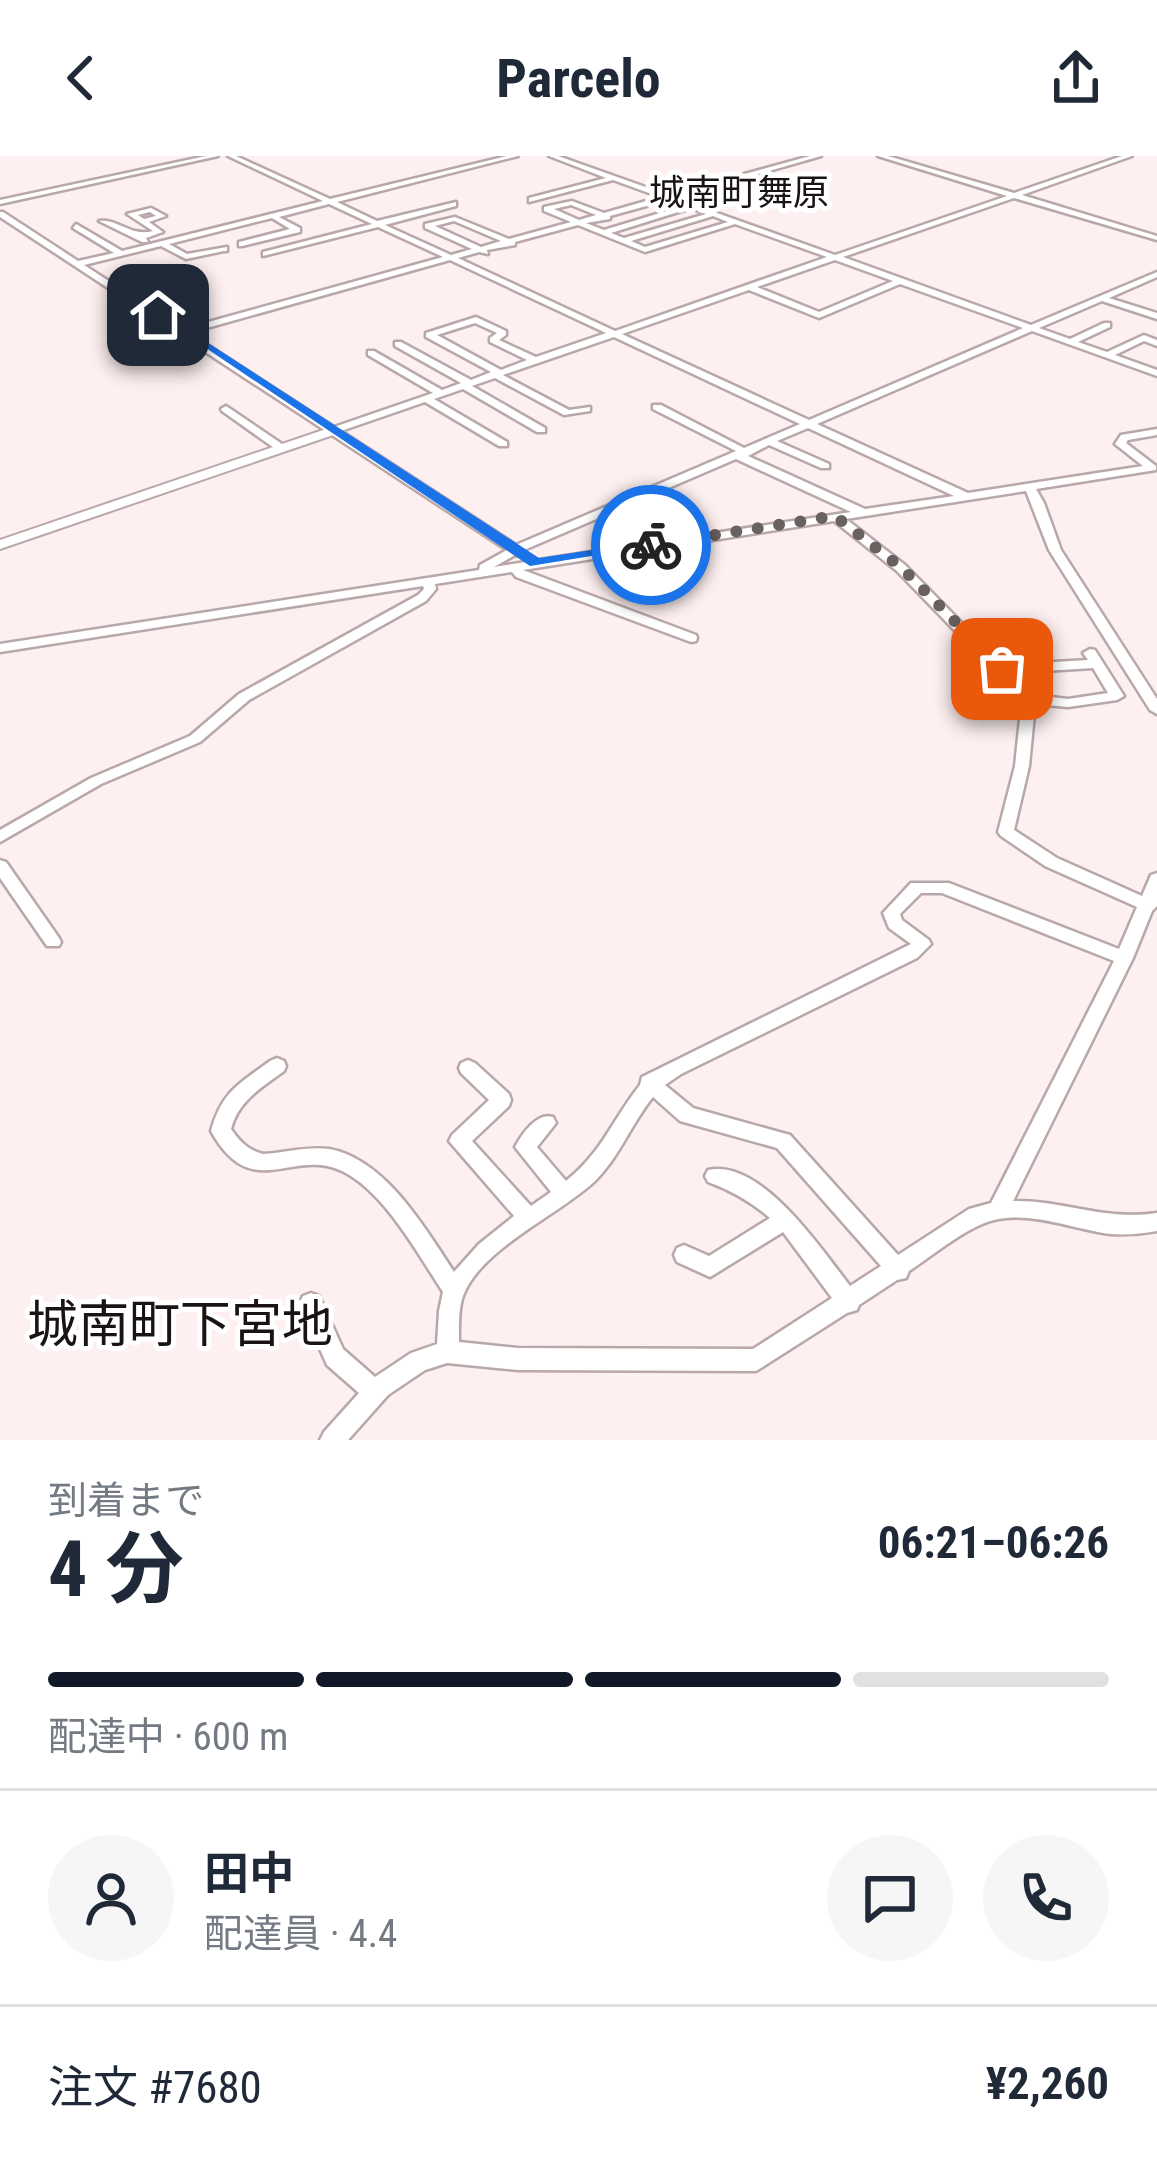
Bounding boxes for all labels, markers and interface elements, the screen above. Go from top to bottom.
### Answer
icon: back [48,45,114,111]
icon: share [1043,45,1109,111]
text: Parcelo [496,47,661,110]
district label: 城南町舞原 [649,172,829,214]
pin [107,264,209,366]
icon: home [125,282,191,348]
courier [591,485,711,605]
icon: bike [618,512,684,578]
pin [951,618,1053,720]
icon: bag [969,636,1035,702]
district label: 城南町下宮地 [27,1295,333,1354]
text: 到着まで [48,1478,204,1524]
text: 06:21–06:26 [878,1516,1109,1569]
text: 4 分 [48,1524,183,1615]
text: 配達中 · 600 m [48,1714,288,1760]
button: person [48,1835,174,1961]
button: chat [827,1835,953,1961]
button: phone [983,1835,1109,1961]
text: 田中 [204,1847,294,1900]
text: 配達員 · 4.4 [204,1911,397,1957]
text: ¥2,260 [986,2057,1109,2110]
text: 注文 #7680 [48,2061,262,2114]

